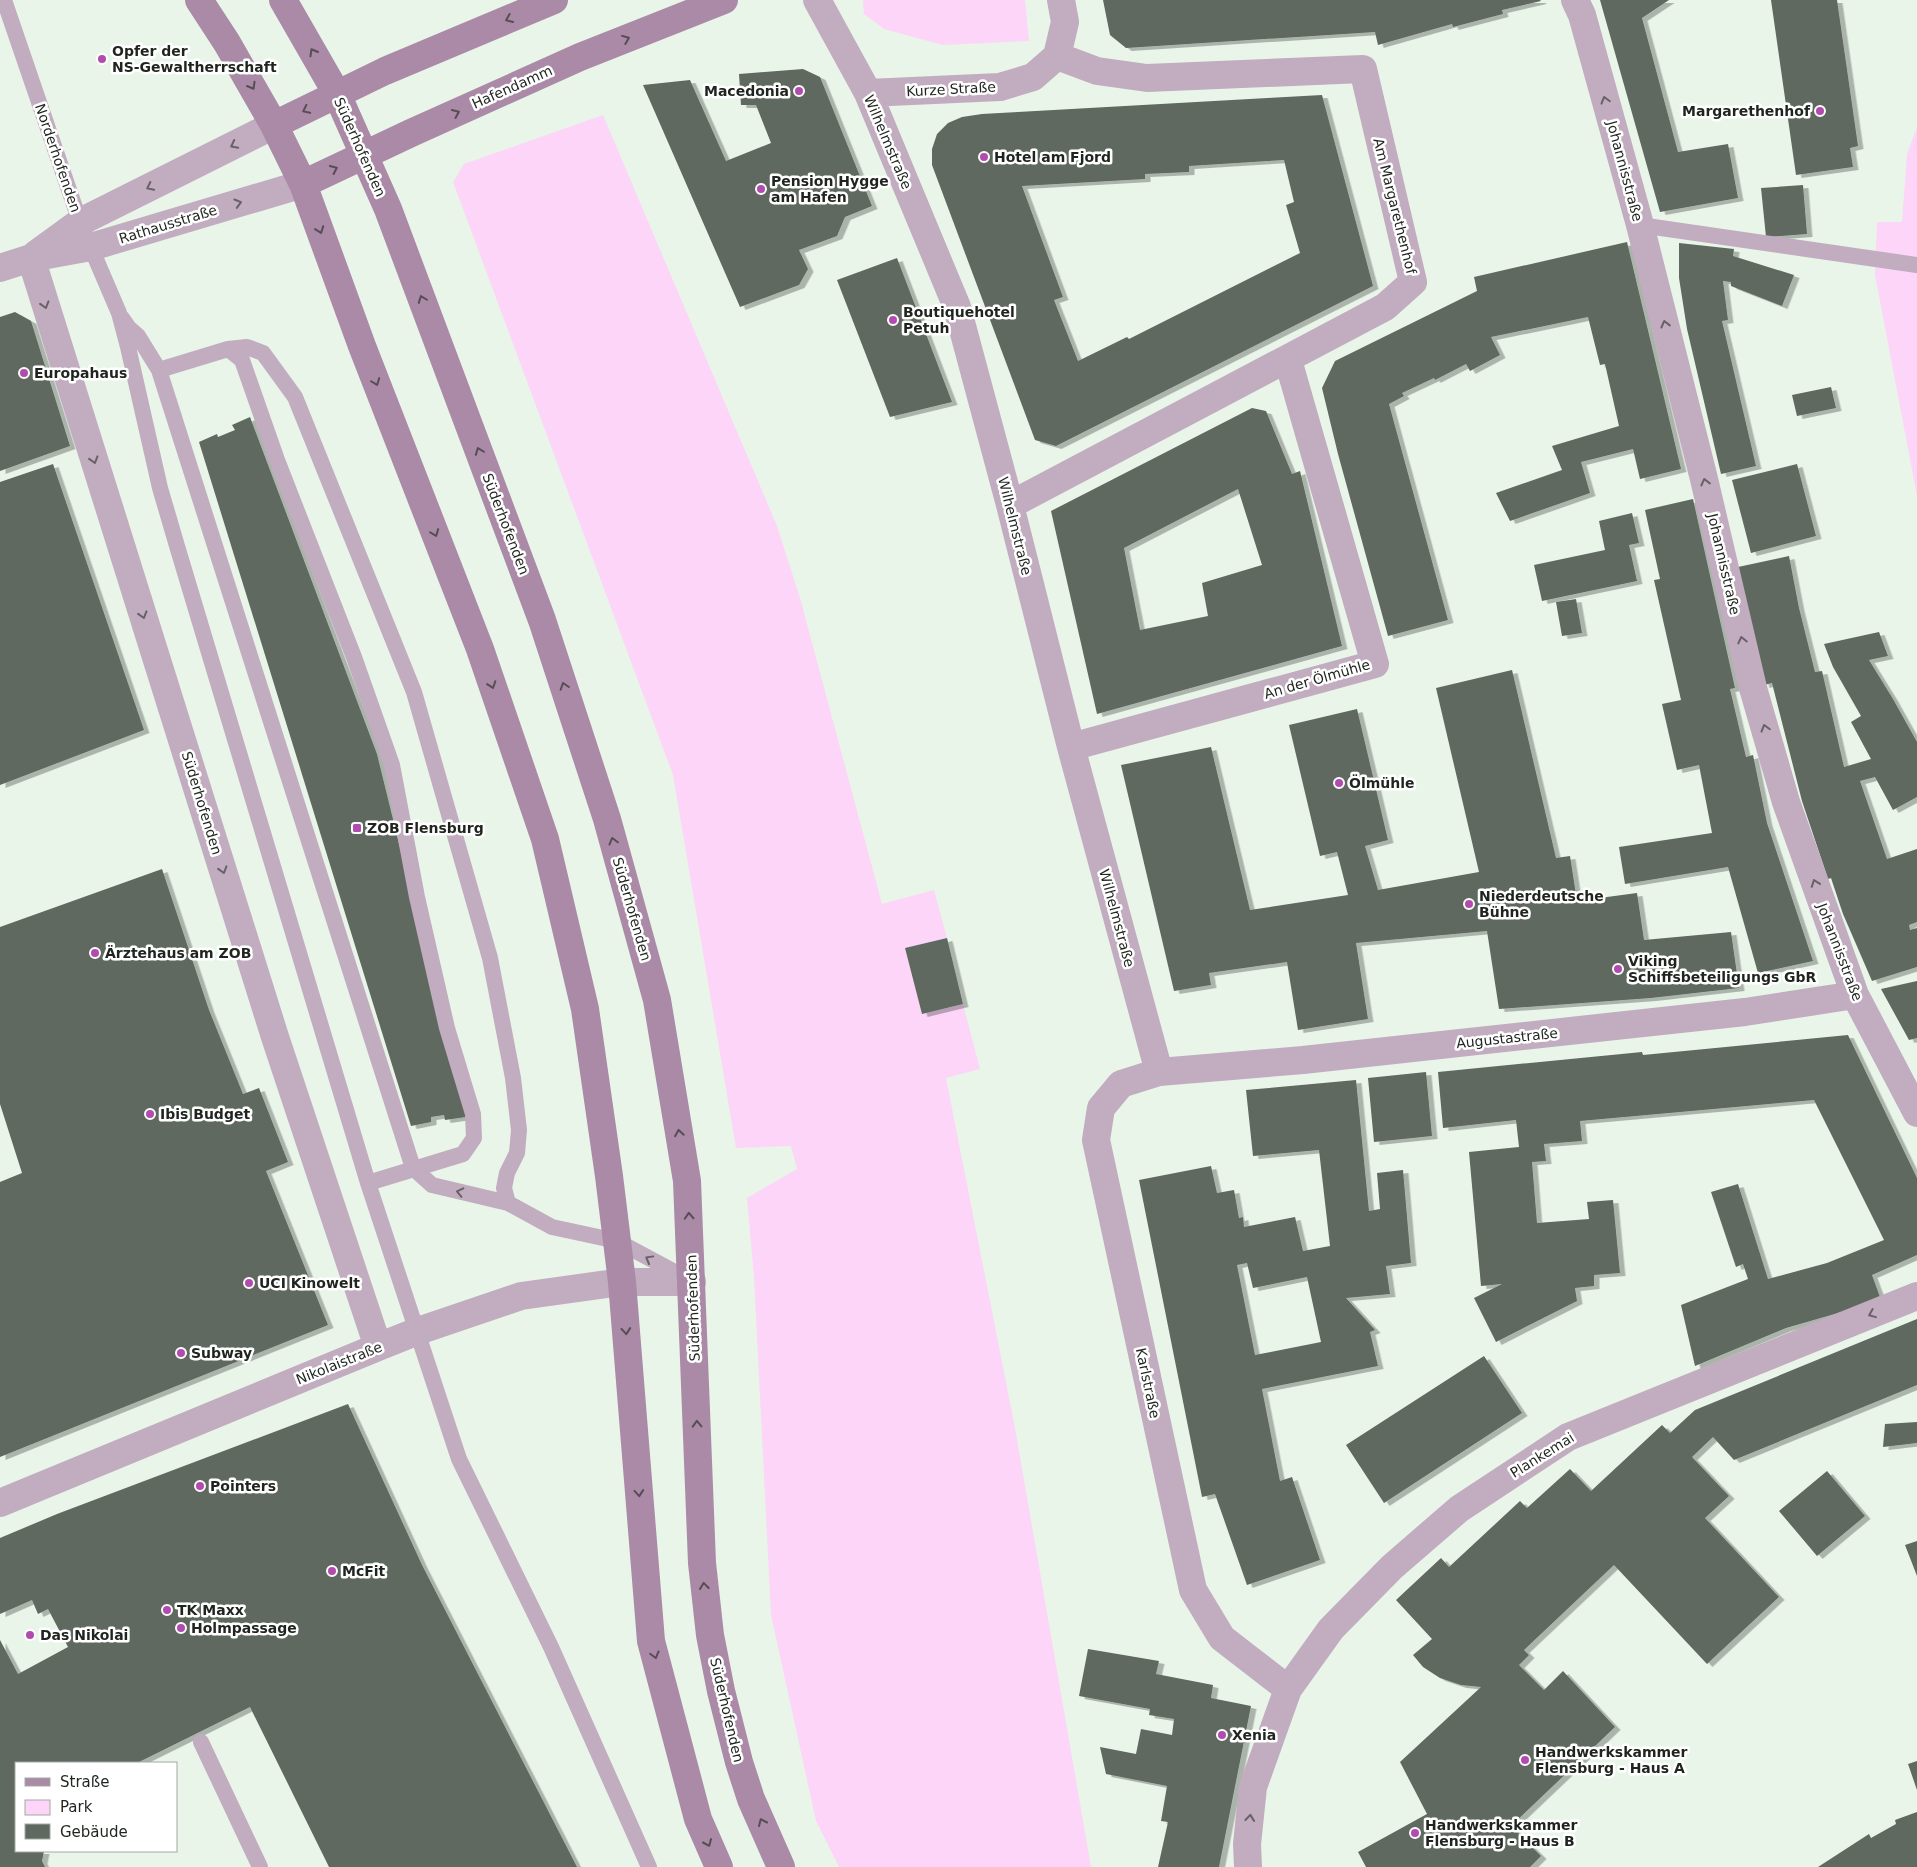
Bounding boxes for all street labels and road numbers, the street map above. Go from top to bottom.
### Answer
street label: Hafendamm [469,62,555,112]
street label: Kurze Straße [906,79,996,99]
street label: Wilhelmstraße [861,92,915,192]
street label: Süderhofenden [331,95,389,199]
street label: Norderhofenden [32,102,84,214]
street label: Johannisstraße [1604,118,1646,223]
street label: Am Margarethenhof [1370,136,1420,277]
street label: Rathausstraße [117,201,219,247]
street label: Süderhofenden [479,471,533,577]
street label: Wilhelmstraße [995,475,1035,577]
street label: Johannisstraße [1704,511,1743,616]
street label: An der Ölmühle [1262,655,1372,702]
street label: Süderhofenden [179,749,225,857]
street label: Süderhofenden [610,855,654,963]
street label: Wilhelmstraße [1096,867,1138,969]
street label: Johannisstraße [1814,900,1866,1003]
street label: Augustastraße [1455,1025,1559,1051]
street label: Süderhofenden [683,1254,703,1362]
street label: Nikolaistraße [294,1338,384,1388]
street label: Karlstraße [1133,1346,1163,1420]
street label: Plankemai [1507,1429,1577,1481]
street label: Süderhofenden [707,1656,747,1764]

